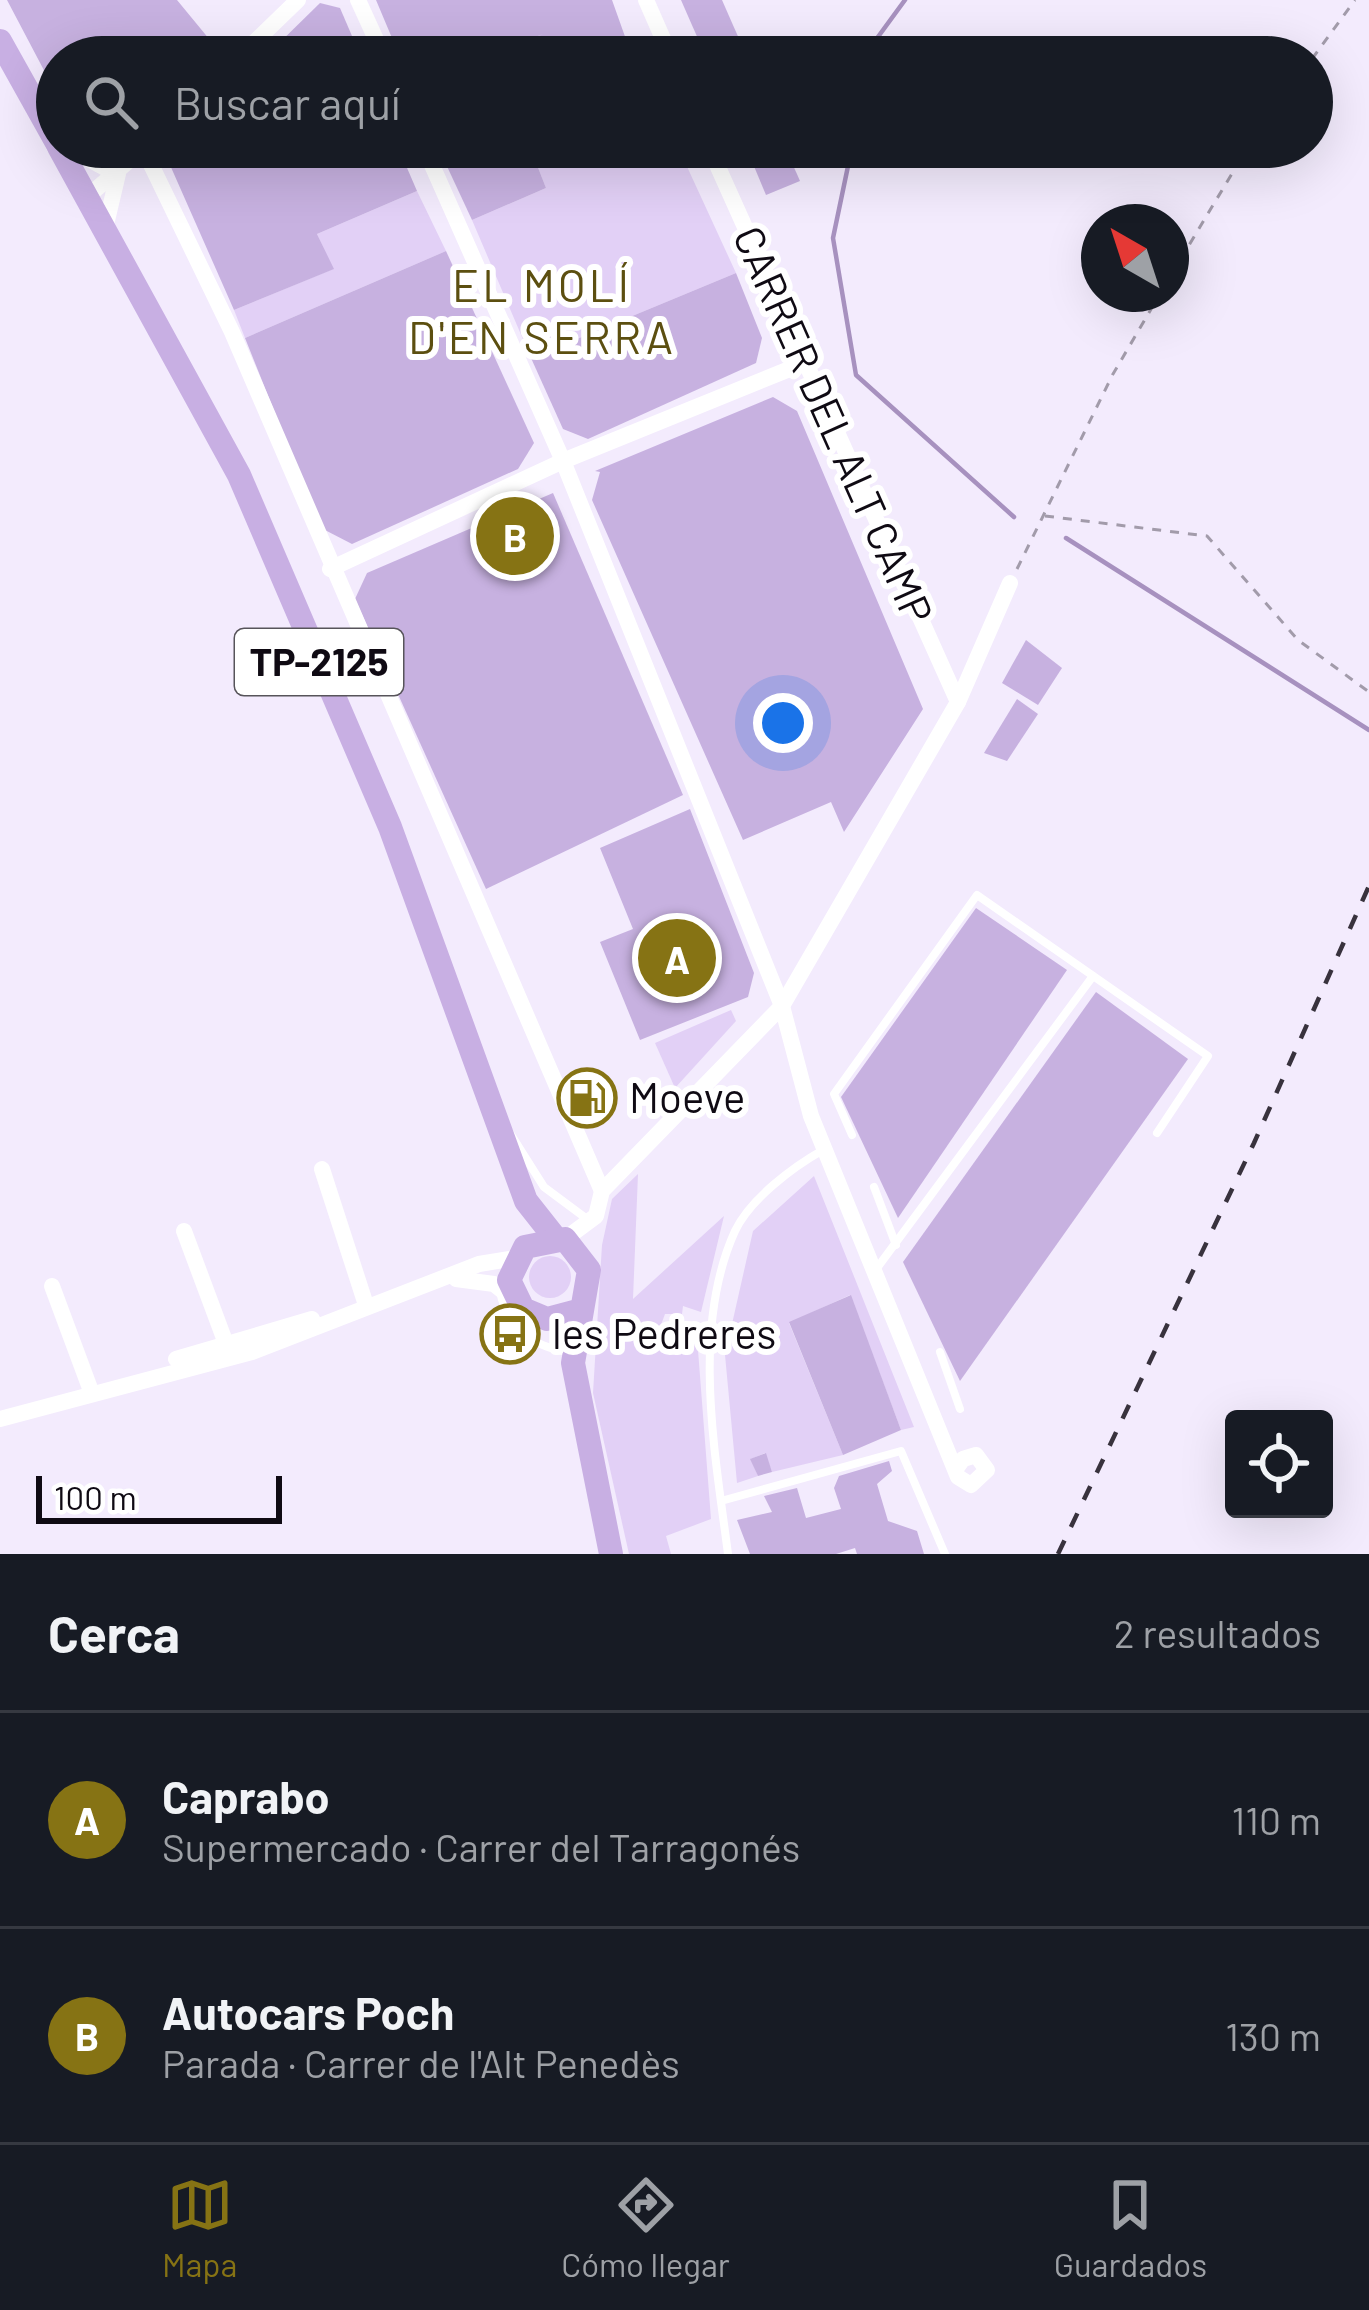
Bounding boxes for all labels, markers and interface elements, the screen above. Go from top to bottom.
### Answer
search box [36,36,1333,168]
icon: search [78,69,144,135]
text: Buscar aquí [174,75,401,129]
north arrow [1081,204,1189,312]
street label: CARRER DEL ALT CAMP [725,218,945,630]
district label: EL MOLÍ D'EN SERRA [408,257,676,363]
pin: B [476,491,554,581]
road number: TP-2125 [235,629,403,695]
your location [753,693,813,753]
pin: A [638,913,716,1003]
fuel station icon: Moeve [556,1067,618,1129]
place label: Moeve [629,1071,745,1121]
bus stop icon: les Pedreres [479,1303,541,1365]
place label: les Pedreres [552,1307,776,1357]
map controls [1225,1410,1333,1518]
button: locate [1225,1410,1333,1518]
scale bar [36,1470,282,1523]
text: 100 m [54,1477,137,1517]
text: Cerca [48,1602,180,1663]
text: 2 resultados [1114,1609,1321,1656]
text: Caprabo [162,1769,330,1823]
text: A [74,1796,100,1843]
text: 110 m [1231,1796,1321,1843]
text: Supermercado · Carrer del Tarragonés [162,1823,800,1870]
text: Autocars Poch [162,1985,454,2039]
text: B [75,2012,99,2059]
text: 130 m [1225,2012,1321,2059]
text: Parada · Carrer de l'Alt Penedès [162,2039,680,2086]
tab: Mapa [162,2172,237,2284]
tab: Cómo llegar [561,2172,730,2284]
tab: Guardados [1054,2172,1207,2284]

